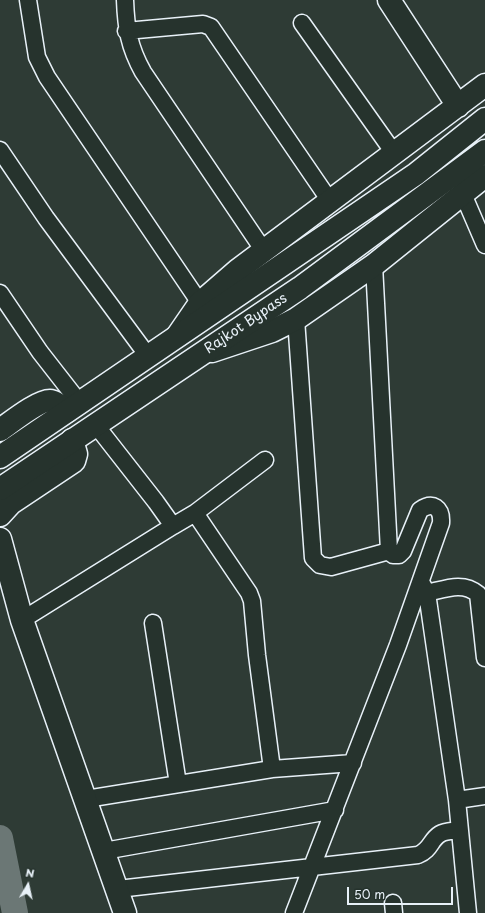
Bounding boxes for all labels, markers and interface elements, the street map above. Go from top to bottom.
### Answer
street label: Rajkot Bypass [202,290,290,358]
text: N [24,864,36,882]
north arrow [8,865,48,905]
scale bar [349,879,455,905]
text: 50 m [354,885,385,903]

